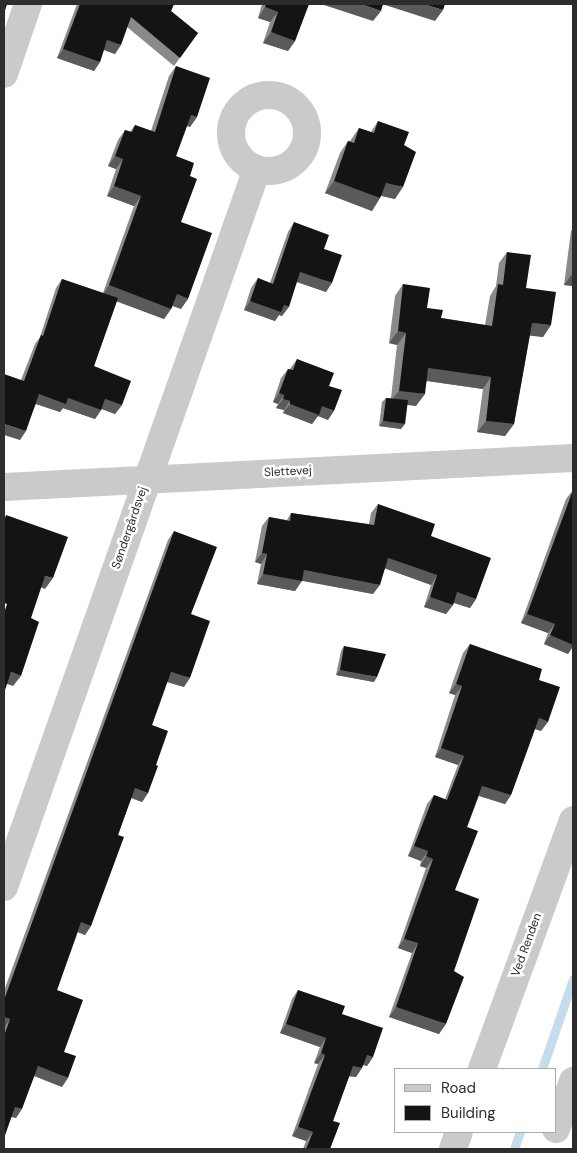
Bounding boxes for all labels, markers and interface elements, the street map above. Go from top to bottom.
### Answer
street label: Slettevej [264,464,312,480]
street label: Søndergårdsvej [109,485,151,571]
street label: Ved Renden [509,911,545,979]
legend [394,1068,557,1133]
text: Road [441,1078,476,1098]
text: Building [441,1103,496,1123]

